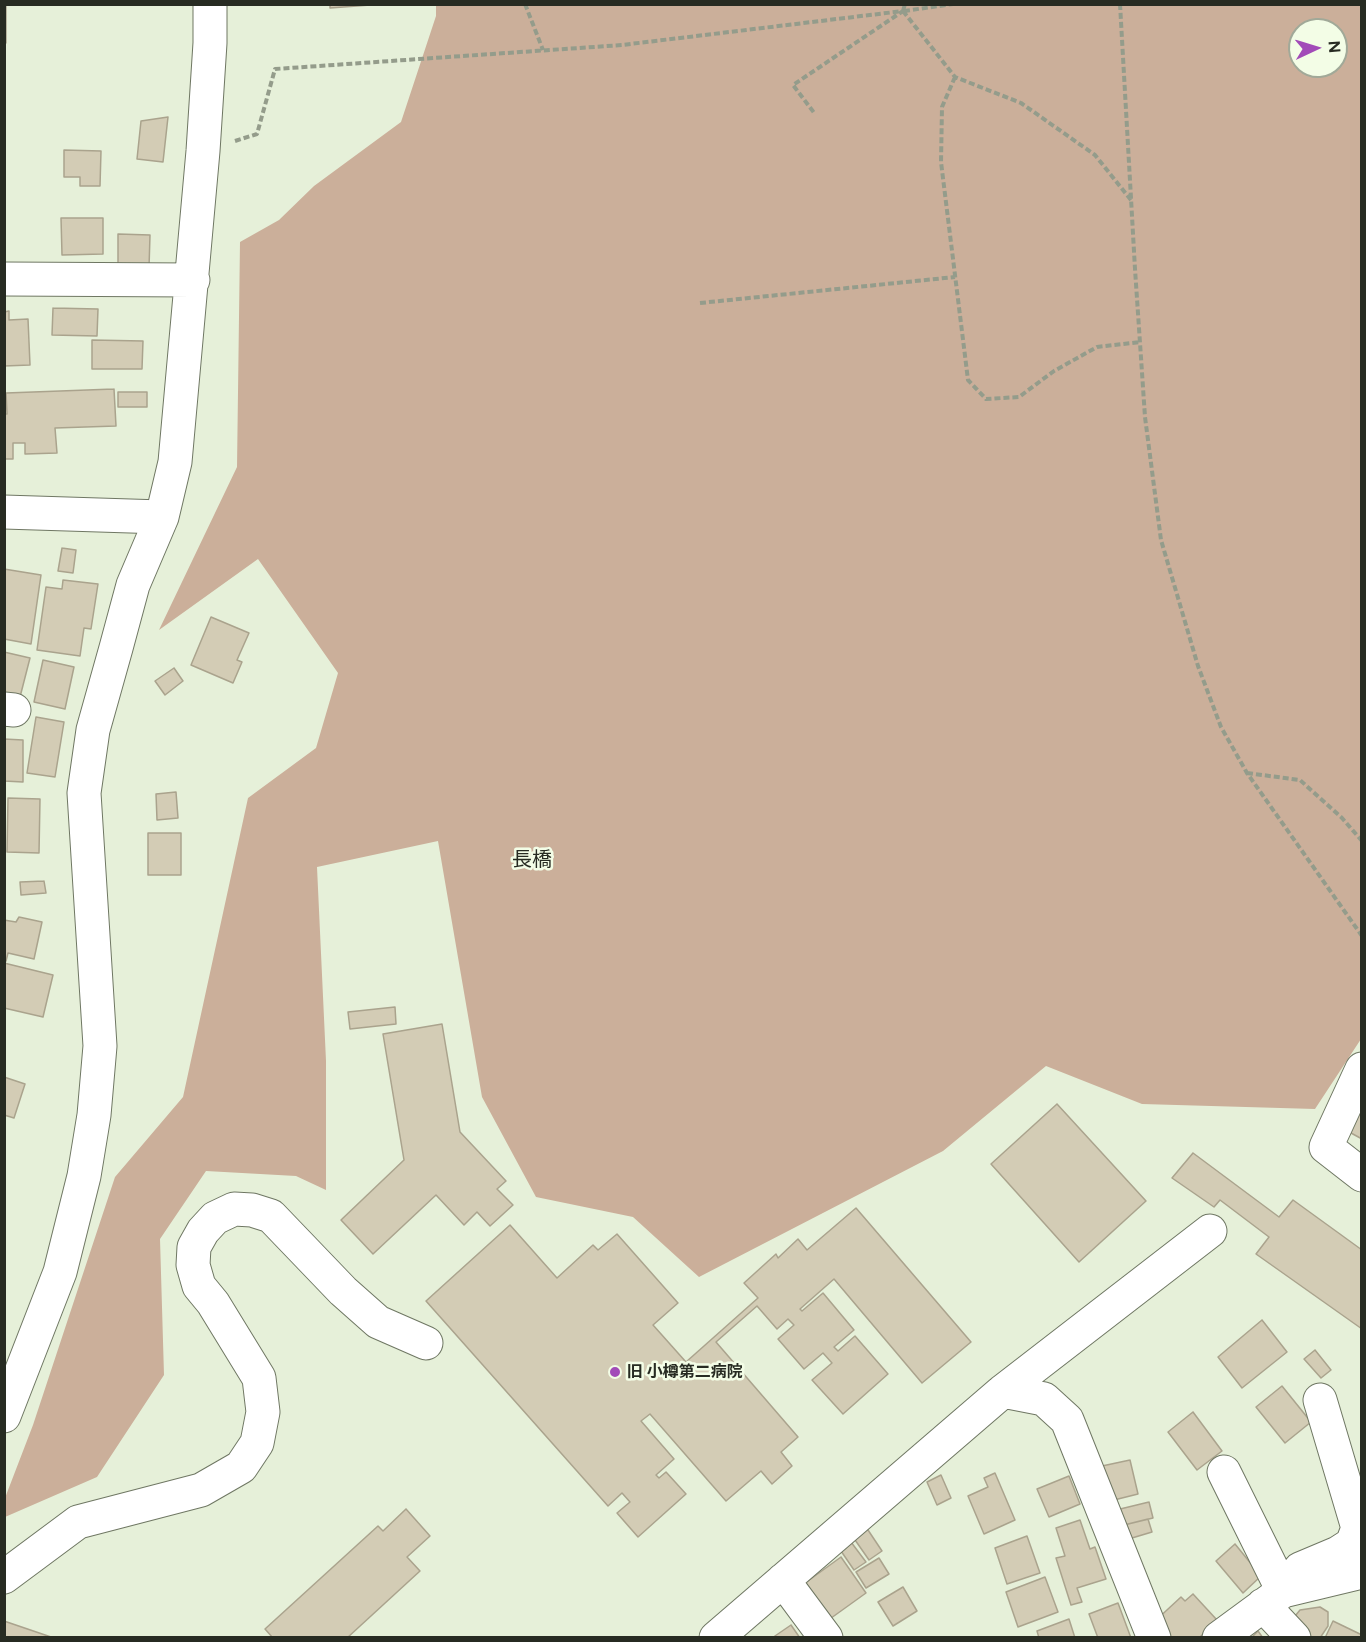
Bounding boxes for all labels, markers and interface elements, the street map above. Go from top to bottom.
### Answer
north arrow [1288,18,1348,78]
text: N [1325,40,1344,54]
district label: 長橋 [512,848,552,872]
place label: 旧 小樽第二病院 [627,1362,743,1382]
marker: 旧 小樽第二病院 [608,1365,622,1379]

